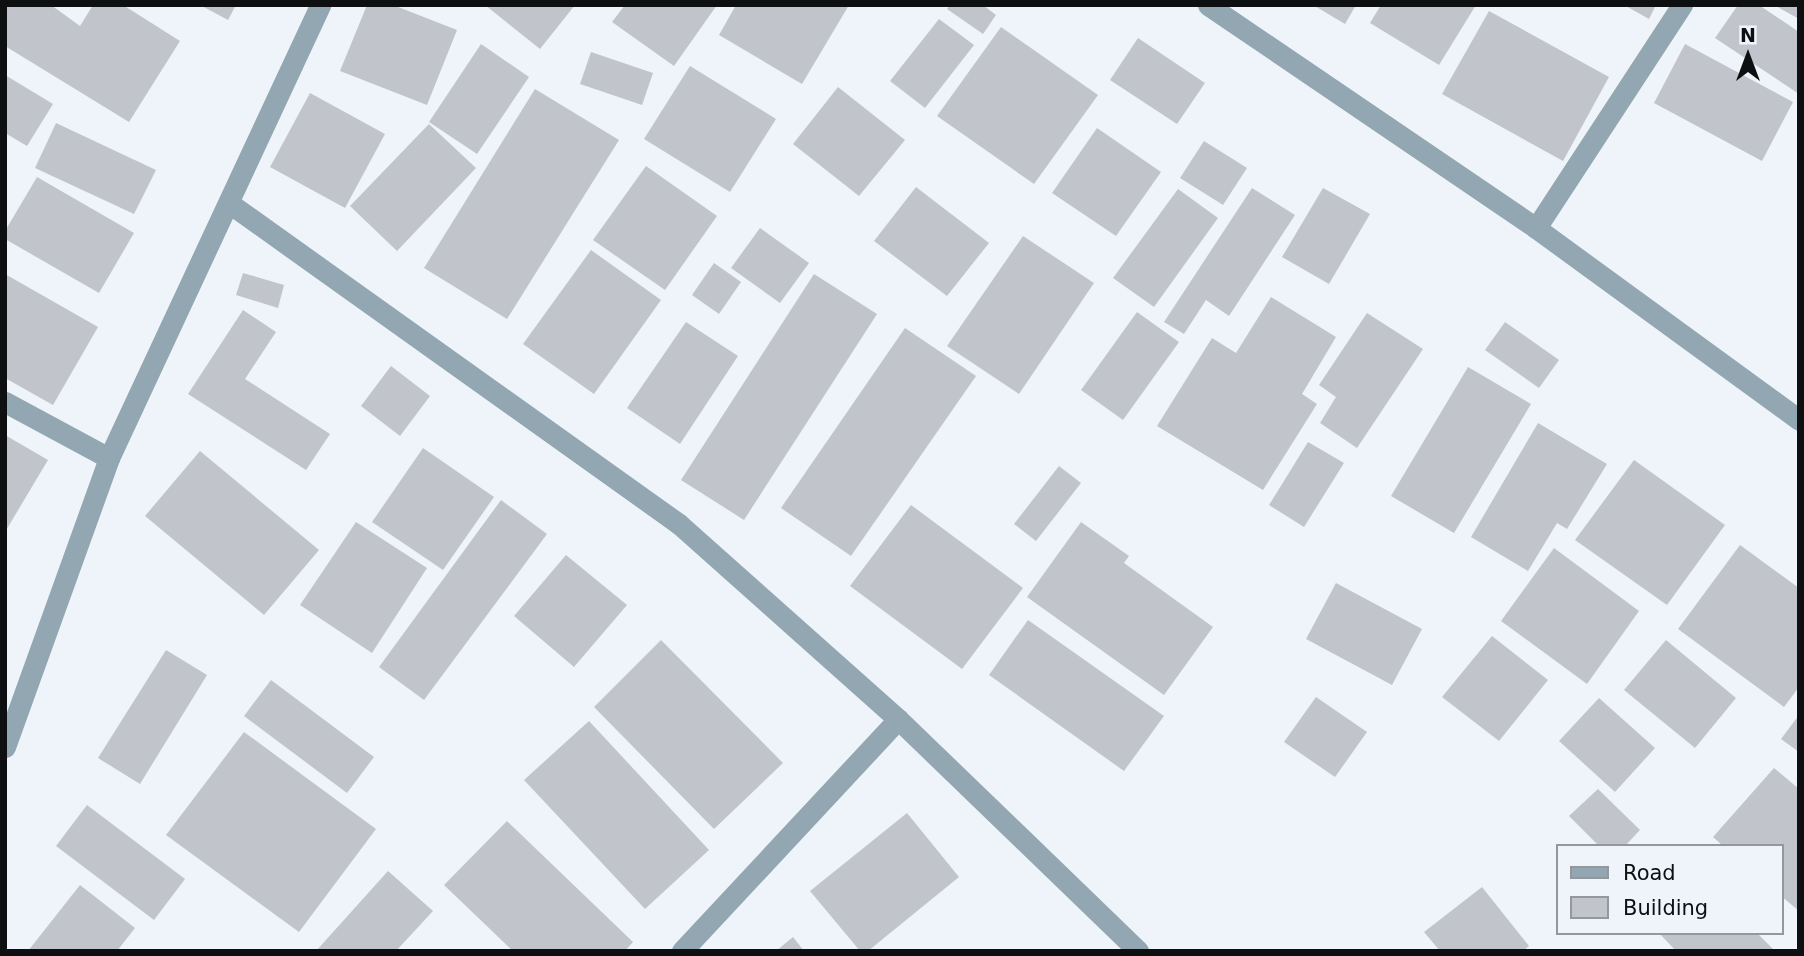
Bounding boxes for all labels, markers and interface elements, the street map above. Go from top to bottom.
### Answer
north arrow [1713,21,1783,91]
text: N [1740,24,1756,46]
legend [1556,844,1783,935]
text: Road [1623,861,1676,885]
text: Building [1623,896,1708,920]

